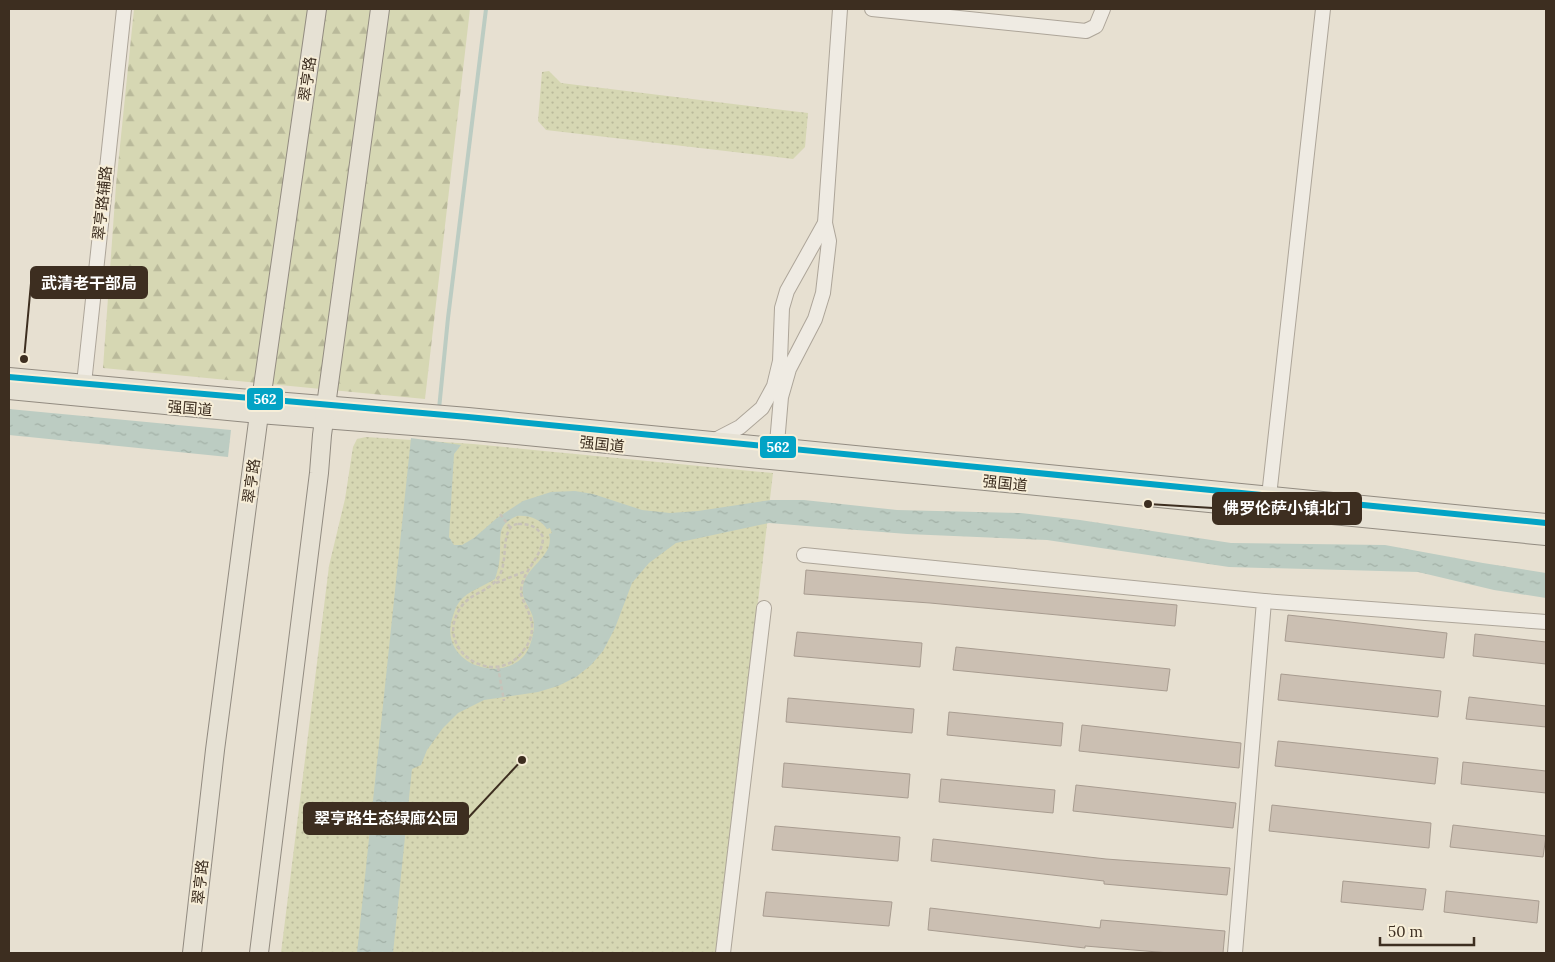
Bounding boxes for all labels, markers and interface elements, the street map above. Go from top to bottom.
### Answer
street label: 翠亨路 [294,55,320,103]
street label: 翠亨路辅路 [89,165,115,241]
callout: 武清老干部局 [31,267,147,298]
text: 武清老干部局 [41,273,137,293]
line badge: 562 [246,387,284,411]
text: 562 [253,390,277,408]
street label: 强国道 [167,397,213,419]
street label: 强国道 [579,432,625,456]
line badge: 562 [759,435,797,459]
text: 562 [766,438,790,456]
street label: 翠亨路 [238,457,264,505]
street label: 强国道 [982,471,1028,495]
callout: 佛罗伦萨小镇北门 [1213,493,1361,524]
text: 佛罗伦萨小镇北门 [1223,498,1351,518]
callout: 翠亨路生态绿廊公园 [304,803,468,834]
text: 翠亨路生态绿廊公园 [314,808,458,828]
street label: 翠亨路 [188,859,212,905]
scale bar [1380,914,1474,946]
text: 50 m [1388,922,1423,941]

